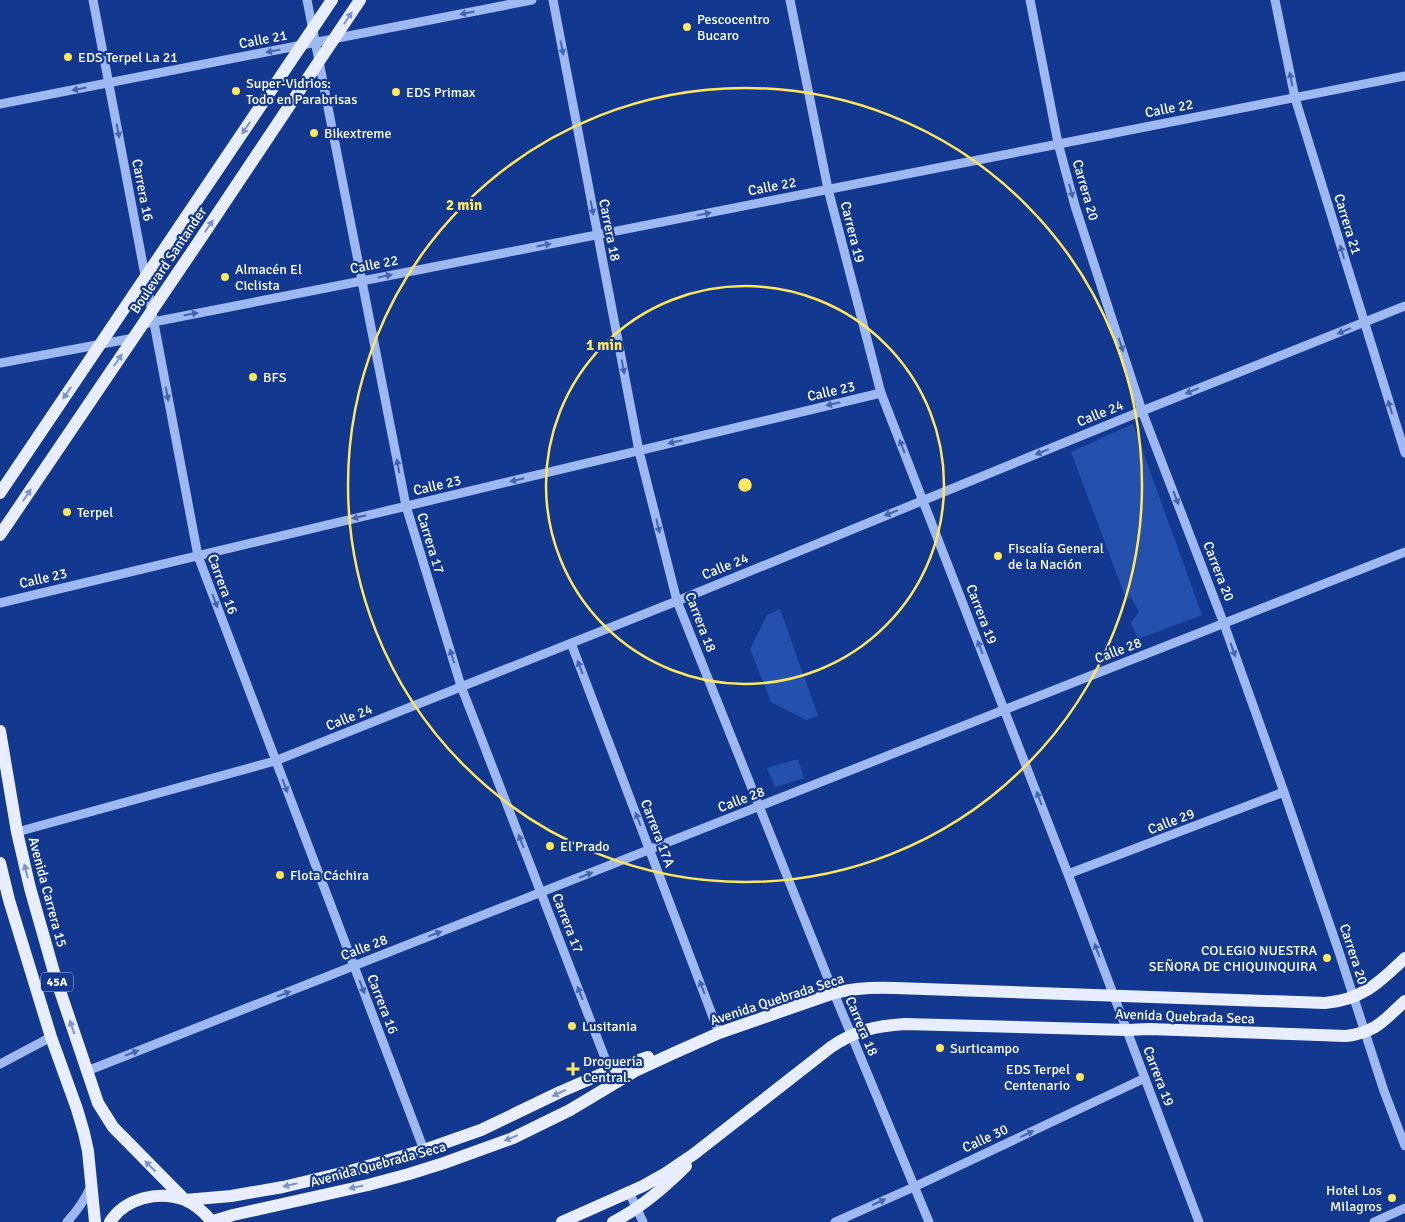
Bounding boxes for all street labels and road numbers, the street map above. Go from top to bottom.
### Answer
street label: Calle 21 [238,27,289,52]
street label: Calle 22 [1144,96,1195,121]
street label: Carrera 16 [128,158,157,223]
street label: Carrera 20 [1069,158,1102,223]
street label: Calle 22 [747,174,798,199]
street label: Carrera 21 [1330,192,1365,257]
street label: Carrera 18 [595,198,624,263]
street label: Carrera 19 [837,200,868,265]
street label: Boulevard Santander [126,203,211,317]
street label: Calle 22 [349,252,400,277]
street label: Calle 23 [806,378,857,405]
street label: Calle 24 [1074,396,1126,430]
street label: Calle 23 [412,472,463,499]
street label: Carrera 17 [413,511,448,576]
street label: Carrera 20 [1199,539,1238,604]
street label: Calle 24 [699,549,751,583]
street label: Carrera 16 [204,552,241,617]
street label: Calle 23 [18,565,69,592]
street label: Carrera 19 [962,582,1001,647]
street label: Carrera 18 [681,590,720,655]
street label: Calle 28 [1092,634,1144,667]
street label: Calle 24 [323,700,375,734]
street label: Calle 28 [715,783,767,816]
street label: Carrera 17A [637,797,678,870]
street label: Calle 29 [1145,805,1197,838]
street label: Avenida Carrera 15 [25,835,70,949]
street label: Carrera 17 [548,891,587,956]
street label: Carrera 20 [1336,922,1371,987]
street label: Calle 28 [338,931,390,964]
street label: Avenida Quebrada Seca [708,970,846,1029]
road number: 45A [41,972,73,992]
street label: Carrera 16 [363,972,402,1037]
street label: Carrera 18 [841,994,882,1058]
street label: Avenida Quebrada Seca [1115,1006,1255,1027]
street label: Carrera 19 [1139,1044,1178,1109]
street label: Calle 30 [960,1120,1011,1156]
street label: Avenida Quebrada Seca [308,1138,448,1191]

